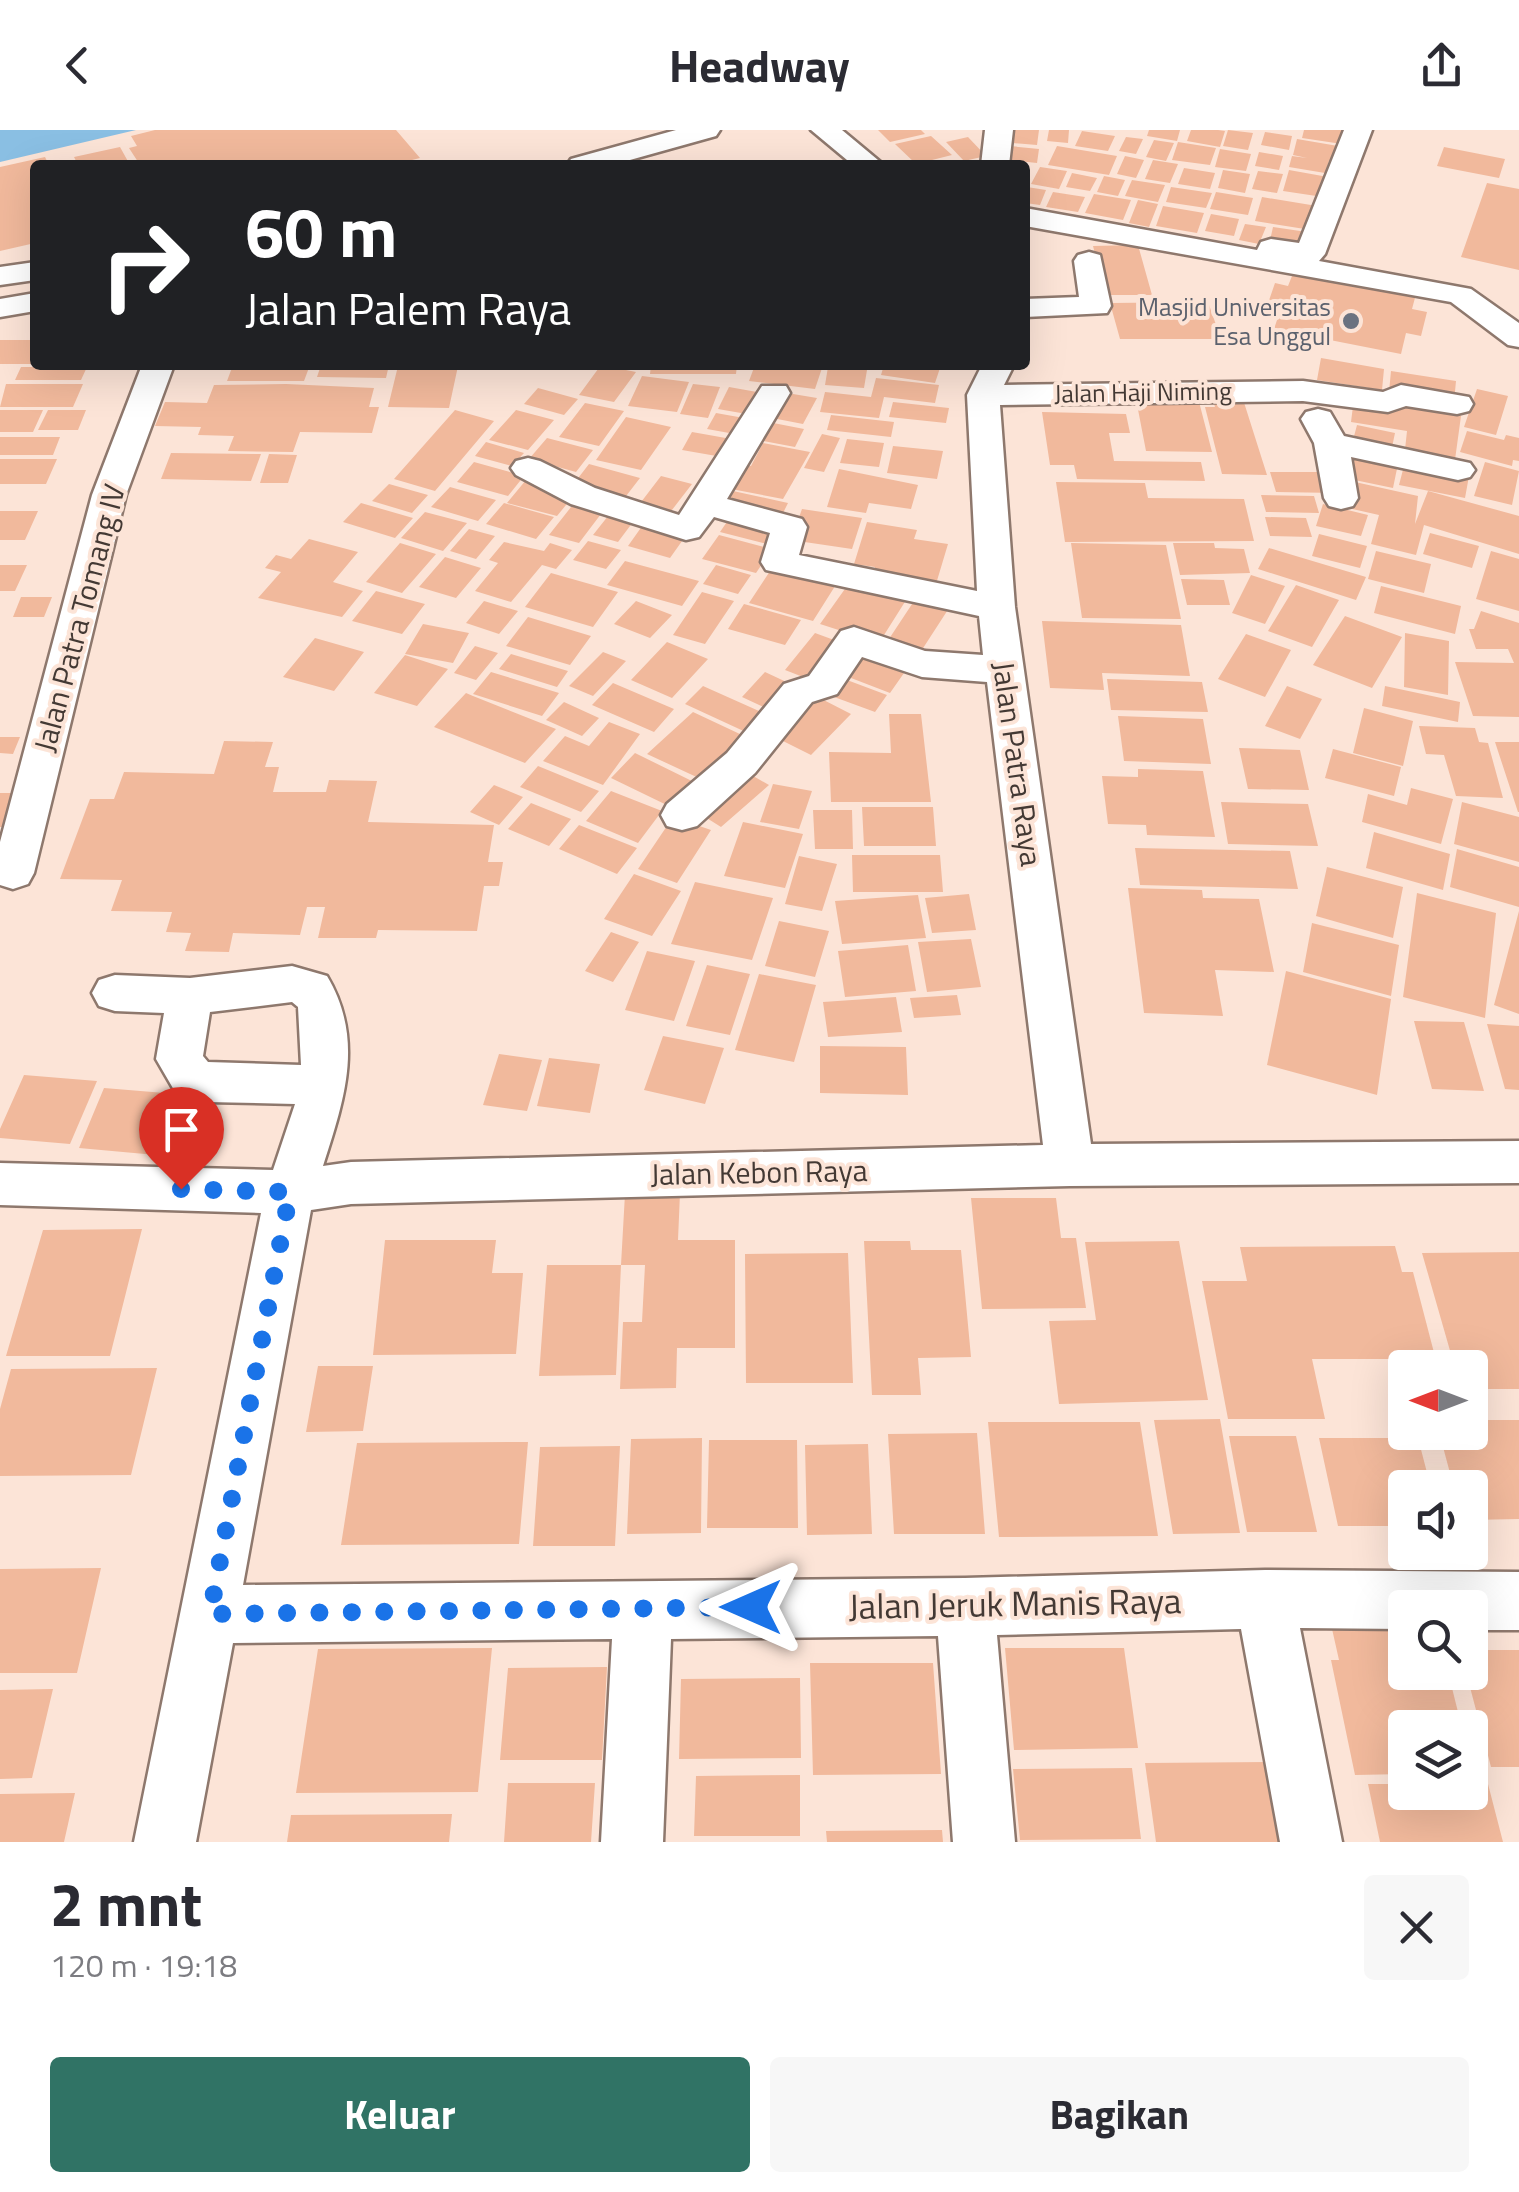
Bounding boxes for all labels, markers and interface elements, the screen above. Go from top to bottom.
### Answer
text: Headway [669,31,850,99]
icon: back [50,38,105,93]
icon: share [1414,38,1469,93]
text: 60 m [245,178,398,284]
icon: right [80,200,210,330]
text: Jalan Palem Raya [245,274,571,342]
place label: Masjid Universitas Esa Unggul [1138,288,1331,355]
marker: Masjid Universitas Esa Unggul [1340,310,1362,332]
street label: Jalan Haji Niming [1054,371,1232,413]
street label: Jalan Patra Tomang IV [21,479,137,757]
street label: Jalan Patra Raya [981,659,1055,869]
pin [139,1087,224,1190]
icon: arrive [154,1102,209,1157]
street label: Jalan Kebon Raya [650,1147,868,1197]
north arrow [1388,1350,1488,1450]
map controls [1388,1350,1488,1810]
button: sound [1388,1470,1488,1570]
position arrow [699,1555,803,1659]
street label: Jalan Jeruk Manis Raya [848,1573,1182,1633]
button: search [1388,1590,1488,1690]
button: layers [1388,1710,1488,1810]
text: 2 mnt [50,1858,202,1949]
button: close [1364,1875,1469,1980]
text: 120 m · 19:18 [50,1941,237,1989]
button: Keluar [50,2057,750,2172]
button: Bagikan [770,2057,1469,2172]

